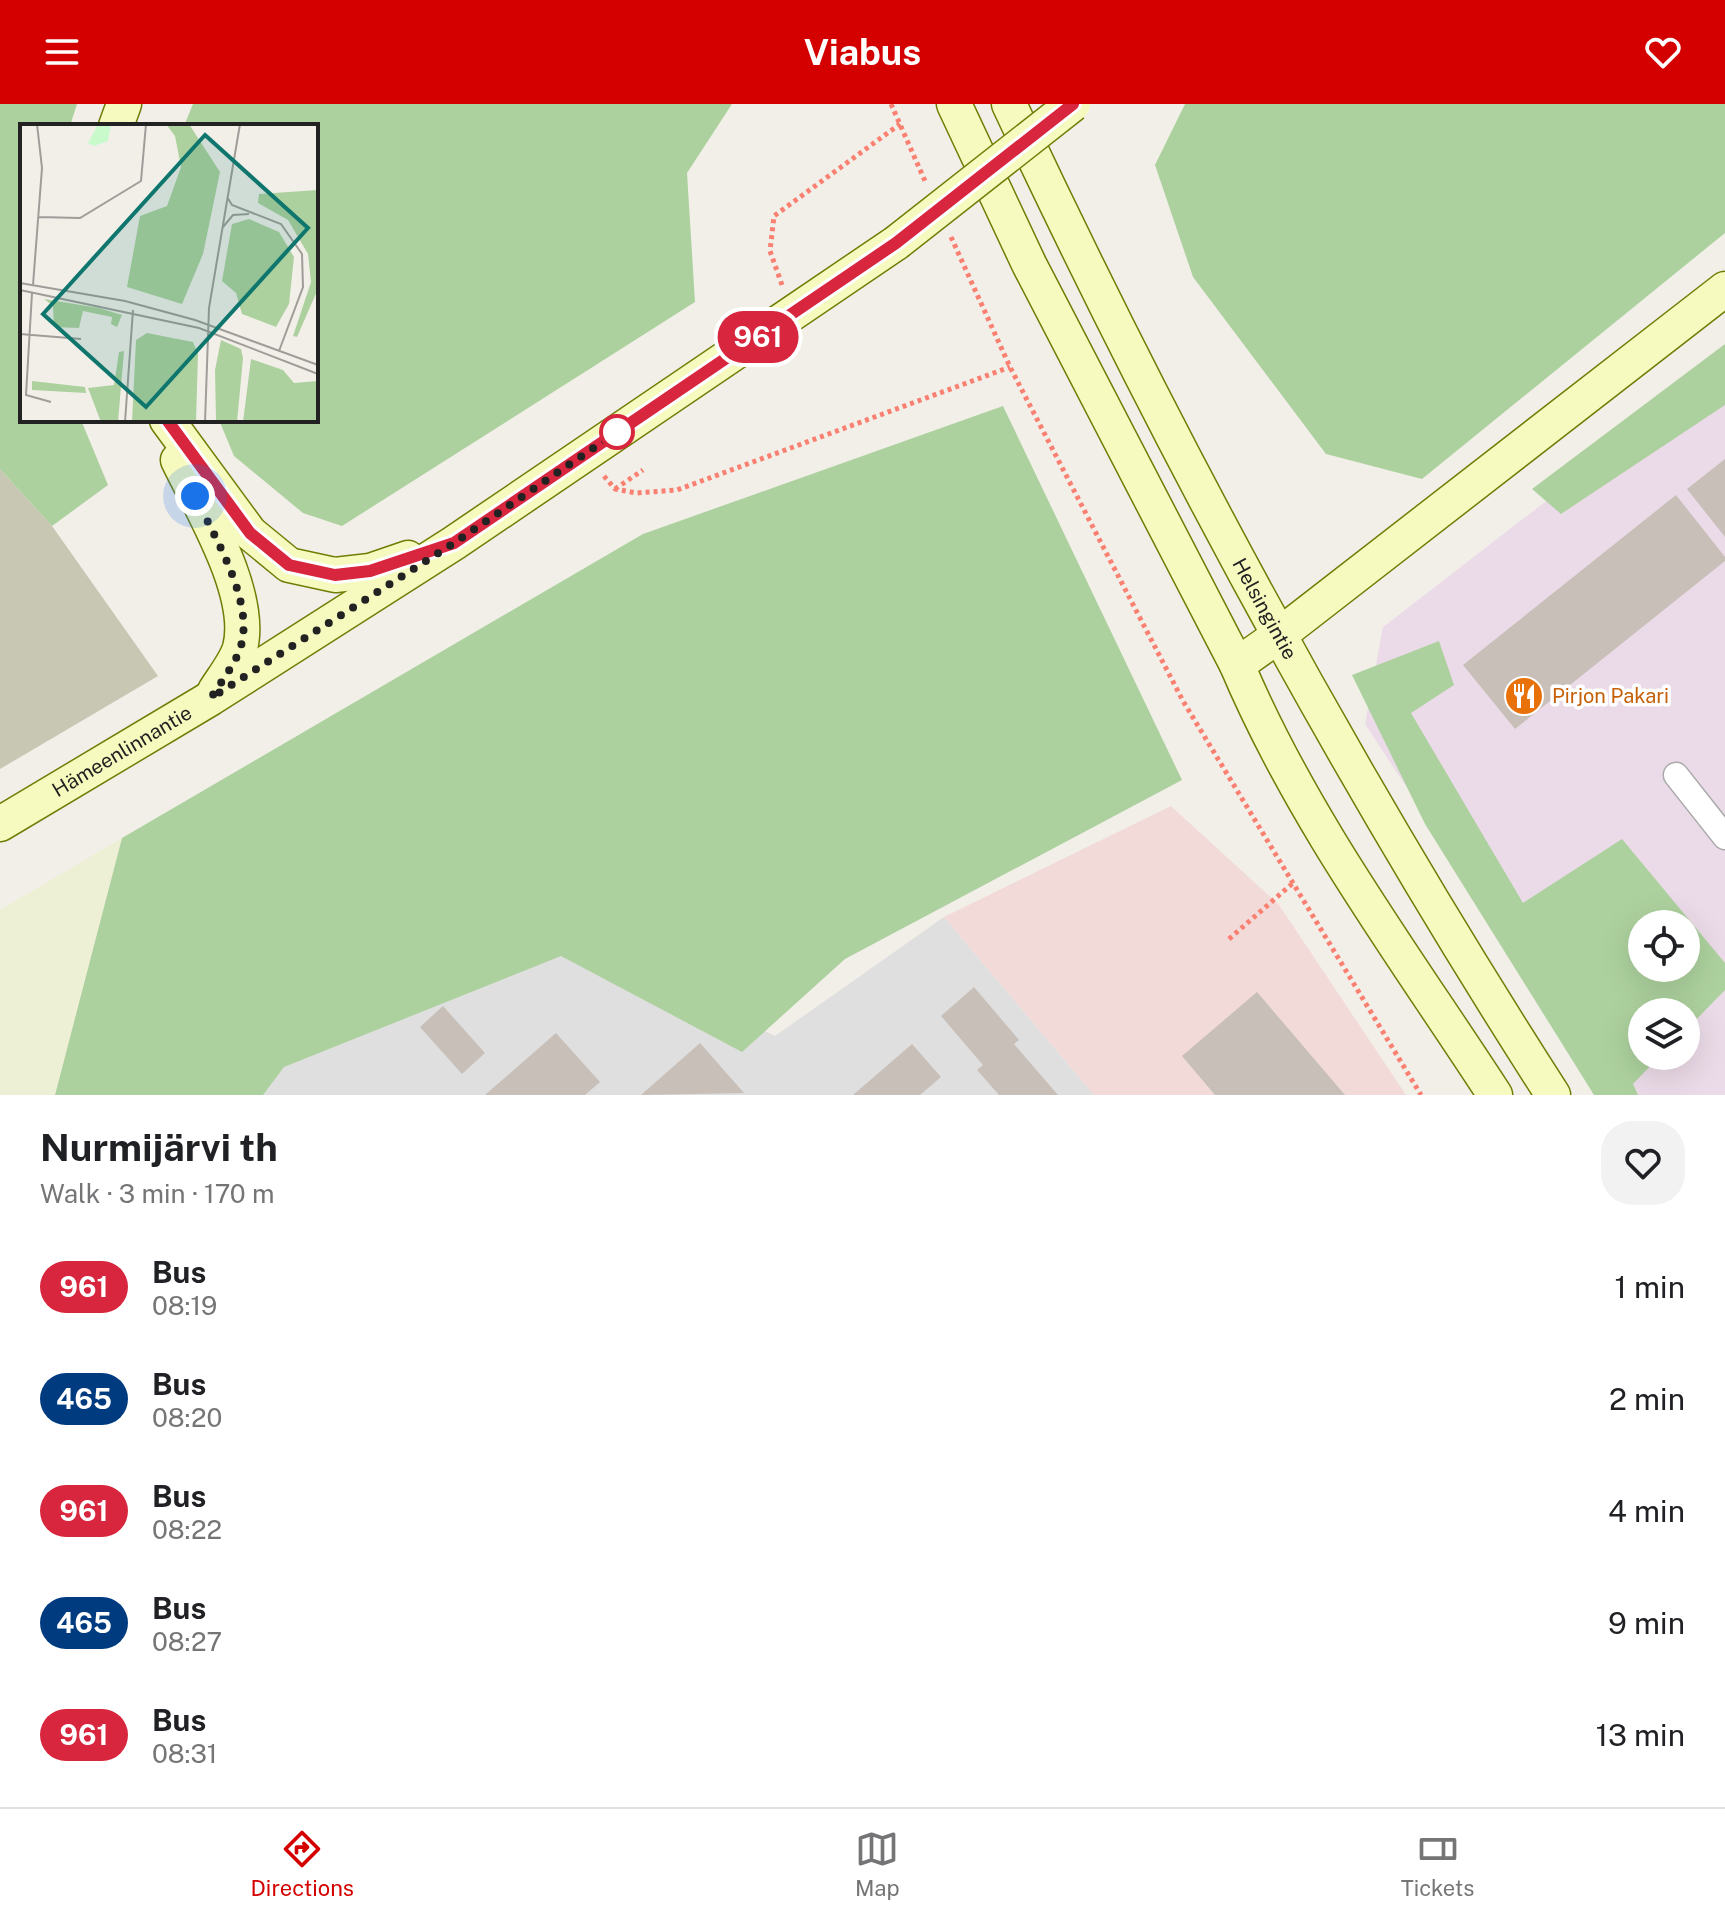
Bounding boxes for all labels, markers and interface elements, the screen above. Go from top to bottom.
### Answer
icon: menu [40,30,84,74]
icon: heart [1641,30,1685,74]
text: Viabus [804,31,921,73]
inset map [20,124,318,422]
line badge: 961 [712,311,804,363]
text: 961 [734,320,782,353]
unlabelled marker [600,415,634,449]
your location [175,476,215,516]
street label: Helsingintie [1227,554,1302,664]
restaurant icon: Pirjon Pakari [1503,675,1545,717]
place label: Pirjon Pakari [1552,684,1669,708]
street label: Hämeenlinnantie [48,700,196,802]
map controls [1628,910,1700,1070]
button: locate [1628,910,1700,982]
button: layers [1628,998,1700,1070]
button: heart [1601,1121,1685,1205]
text: Nurmijärvi th [40,1125,278,1170]
text: Walk · 3 min · 170 m [40,1178,274,1209]
text: Bus [152,1254,206,1290]
text: 1 min [1615,1269,1685,1305]
text: 961 [60,1270,108,1303]
text: 08:19 [152,1290,217,1321]
text: Bus [152,1366,206,1402]
text: 2 min [1609,1381,1685,1417]
text: 465 [56,1382,112,1415]
text: 08:20 [152,1402,222,1433]
text: Bus [152,1478,206,1514]
text: 4 min [1608,1493,1685,1529]
text: 961 [60,1494,108,1527]
text: 08:22 [152,1514,222,1545]
text: Bus [152,1590,206,1626]
text: 9 min [1608,1605,1685,1641]
text: 465 [56,1606,112,1639]
text: 08:27 [152,1626,222,1657]
text: Bus [152,1702,206,1738]
text: 13 min [1596,1717,1685,1753]
text: 961 [60,1718,108,1751]
text: 08:31 [152,1738,217,1769]
tab: Directions [251,1827,354,1901]
tab: Map [855,1827,900,1901]
tab: Tickets [1401,1827,1474,1901]

